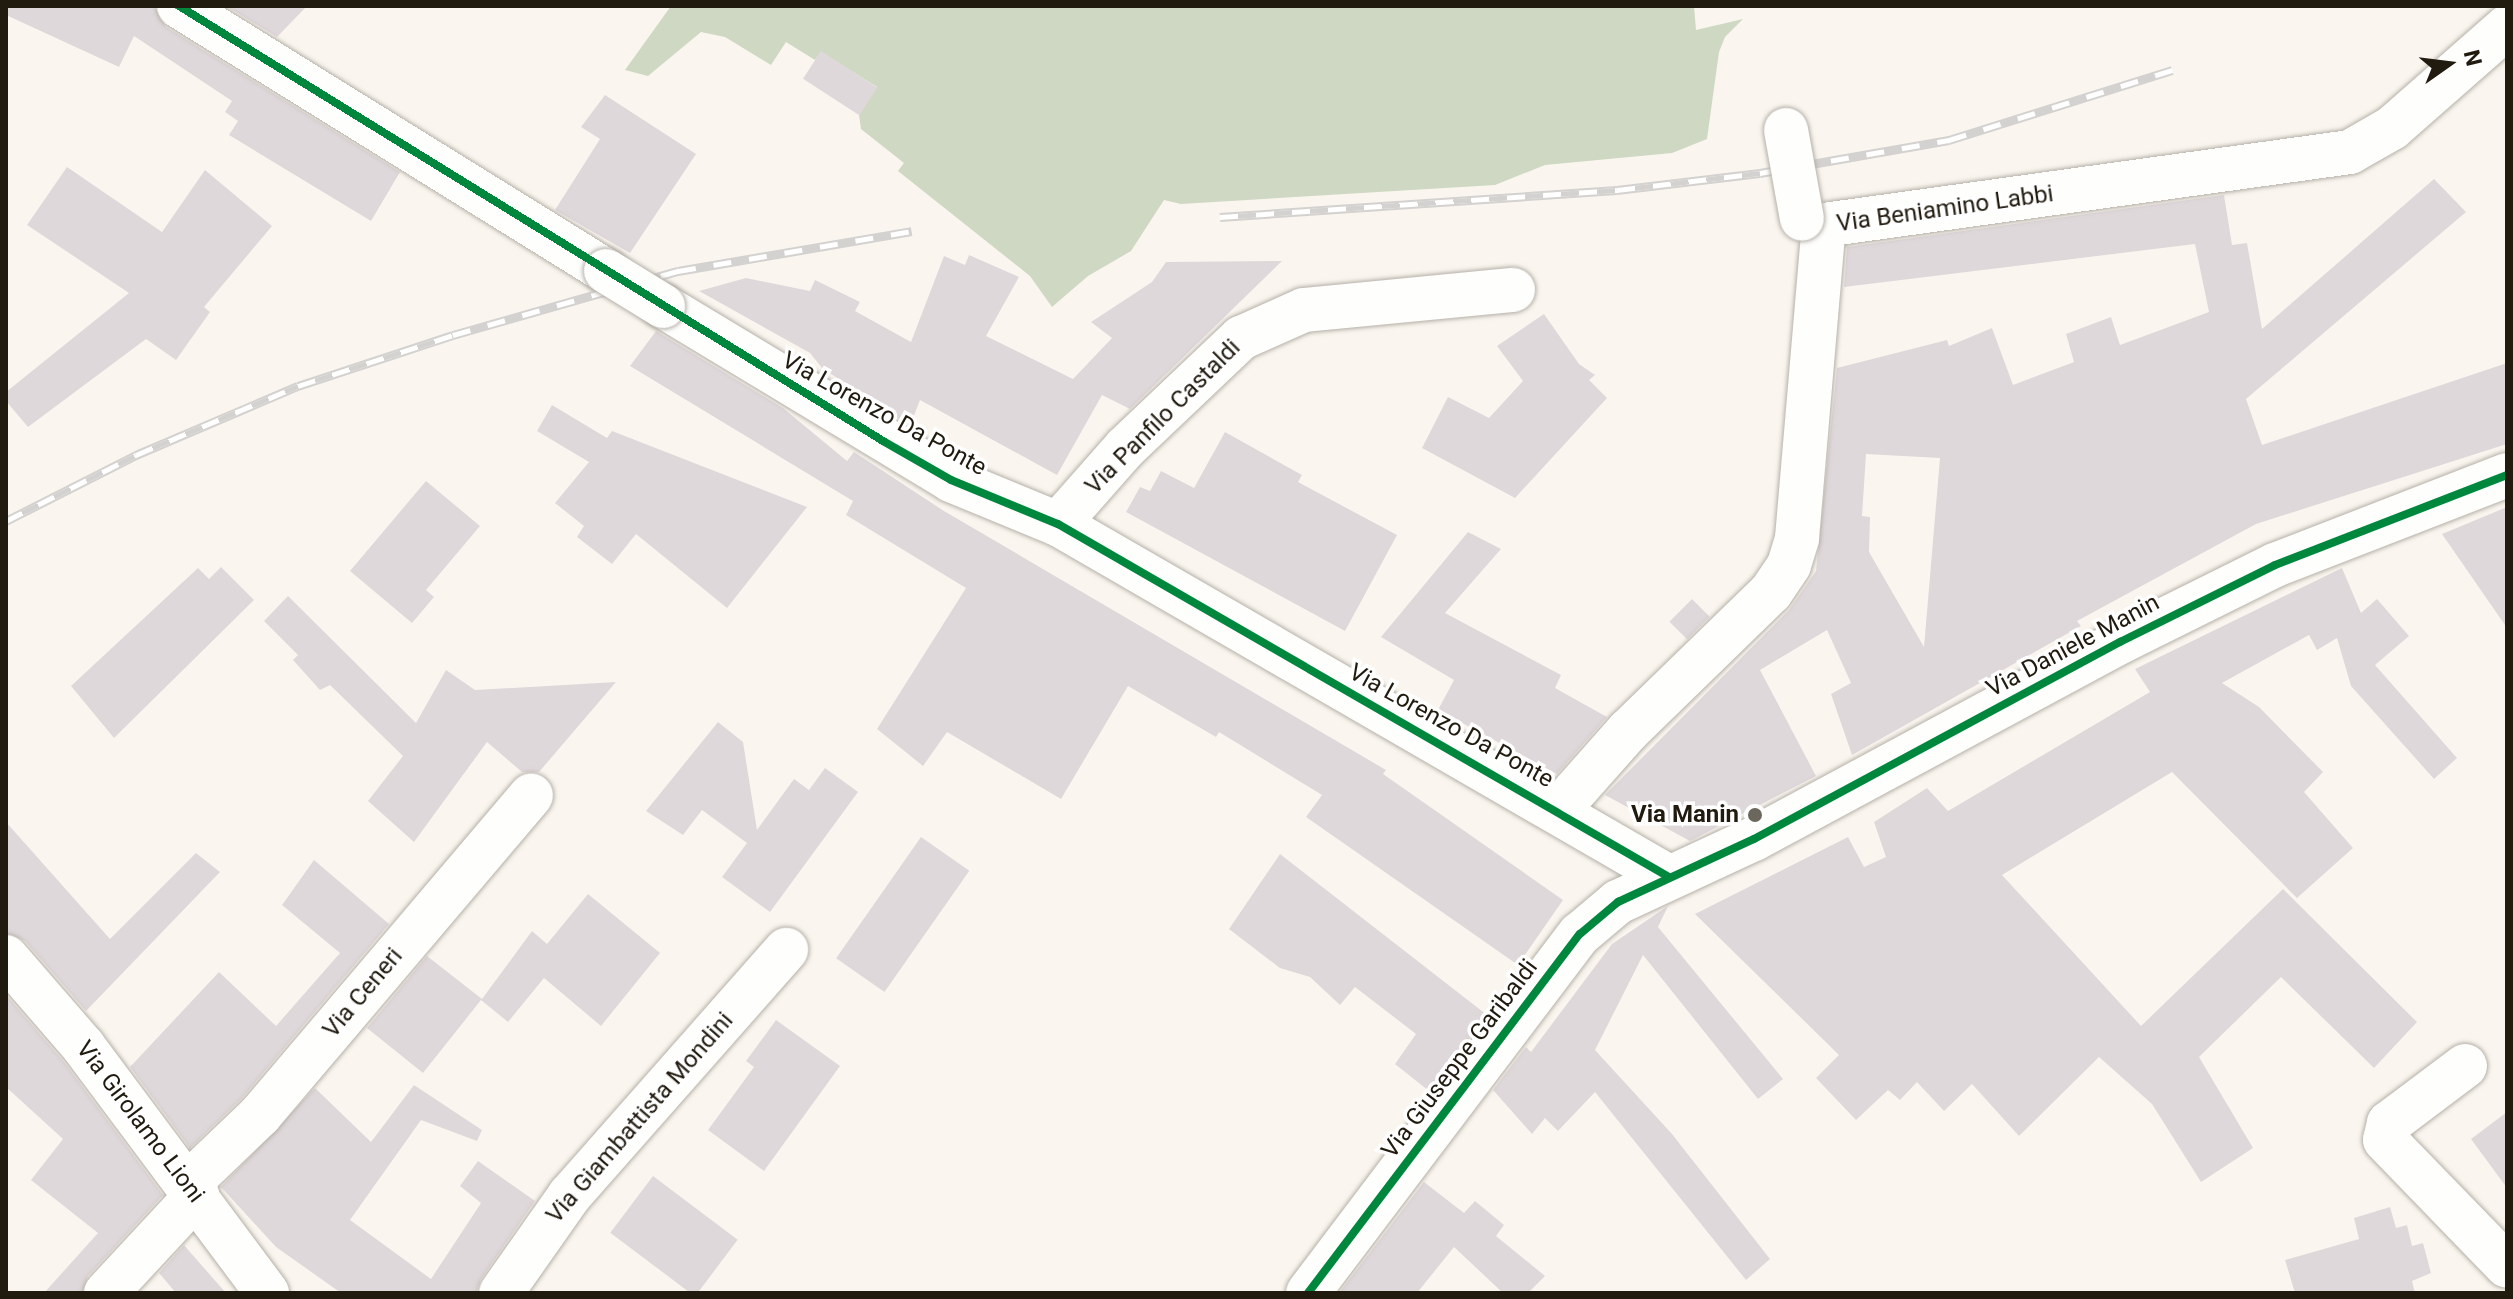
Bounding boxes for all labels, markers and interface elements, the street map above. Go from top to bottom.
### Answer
north arrow [2409,24,2489,104]
text: N [2459,48,2487,69]
street label: Via Beniamino Labbi [1835,180,2055,238]
street label: Via Panfilo Castaldi [1079,333,1247,501]
street label: Via Lorenzo Da Ponte [777,346,991,482]
street label: Via Daniele Manin [1982,588,2164,704]
street label: Via Lorenzo Da Ponte [1344,658,1558,794]
place label: Via Manin [1631,801,1739,829]
marker: Via Manin [1746,806,1764,824]
street label: Via Ceneri [317,942,409,1044]
street label: Via Giuseppe Garibaldi [1376,954,1544,1164]
street label: Via Giambattista Mondini [541,1007,739,1229]
street label: Via Girolamo Lioni [70,1035,210,1209]

